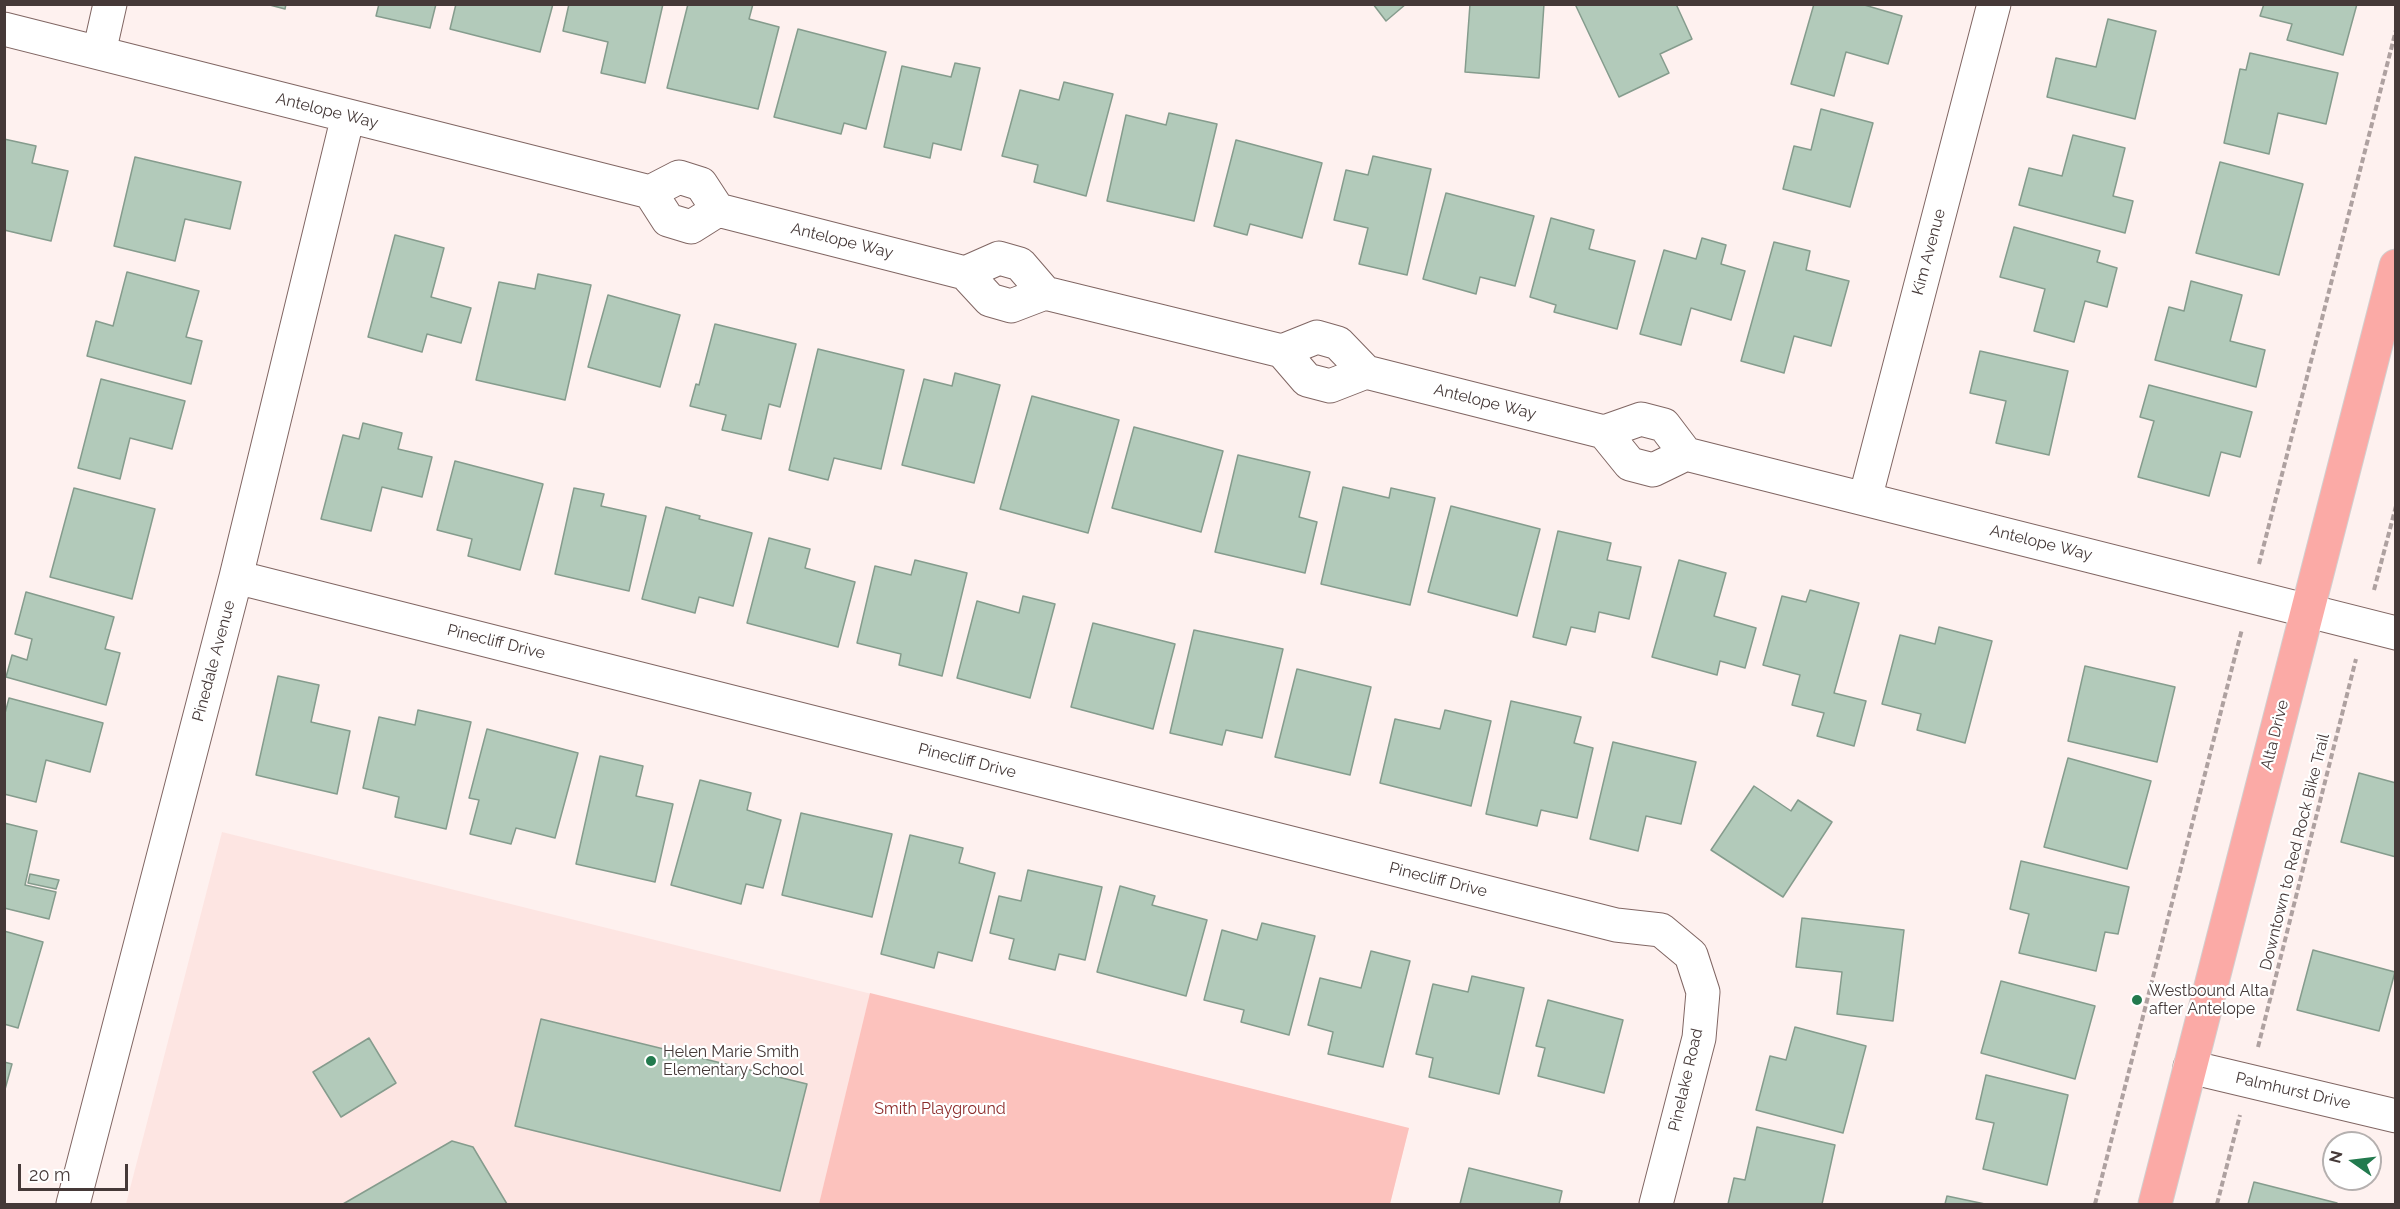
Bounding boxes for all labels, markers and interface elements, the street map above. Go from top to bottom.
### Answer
street label: Antelope Way [274,89,380,133]
street label: Kim Avenue [1908,207,1950,297]
street label: Antelope Way [789,219,895,263]
street label: Antelope Way [1432,380,1538,424]
street label: Antelope Way [1988,521,2094,565]
street label: Pinedale Avenue [189,598,239,724]
street label: Pinecliff Drive [445,621,547,663]
street label: Alta Drive [2257,698,2293,772]
street label: Downtown to Red Rock Bike Trail [2256,732,2334,972]
street label: Pinecliff Drive [916,740,1018,782]
street label: Pinecliff Drive [1387,859,1489,901]
place label: Westbound Alta after Antelope [2149,981,2269,1019]
marker: Westbound Alta after Antelope [2130,993,2144,1007]
street label: Pinelake Road [1665,1027,1707,1133]
place label: Helen Marie Smith Elementary School [663,1042,803,1080]
marker: Helen Marie Smith Elementary School [644,1054,658,1068]
street label: Palmhurst Drive [2234,1068,2352,1114]
park label: Smith Playground [874,1099,1006,1119]
north arrow [2322,1131,2382,1191]
text: N [2325,1149,2347,1165]
scale bar [21,1152,130,1190]
text: 20 m [29,1164,71,1185]

